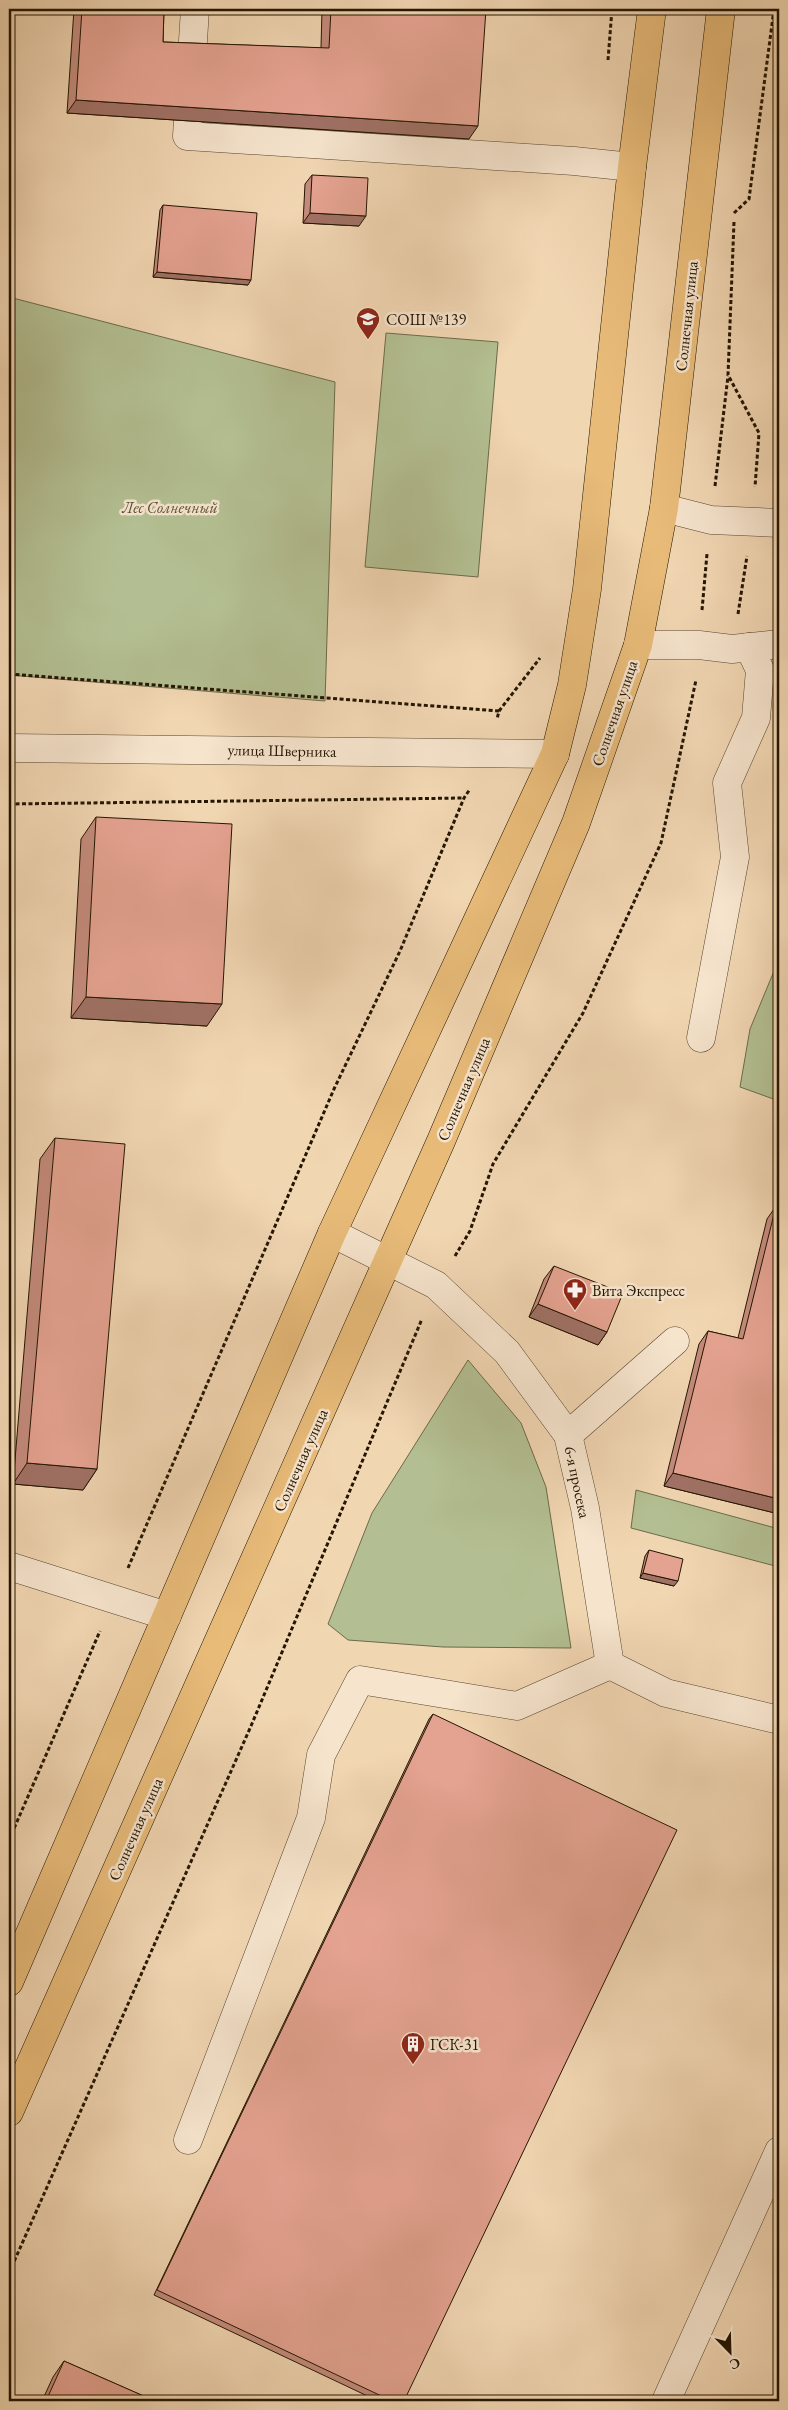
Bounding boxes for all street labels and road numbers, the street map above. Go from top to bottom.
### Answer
street label: Солнечная улица [670,259,703,372]
street label: Солнечная улица [587,657,643,769]
street label: улица Шверника [227,739,337,762]
street label: Солнечная улица [432,1034,495,1144]
street label: Солнечная улица [268,1405,333,1515]
street label: 6-я просека [560,1444,595,1521]
street label: Солнечная улица [103,1774,168,1884]

